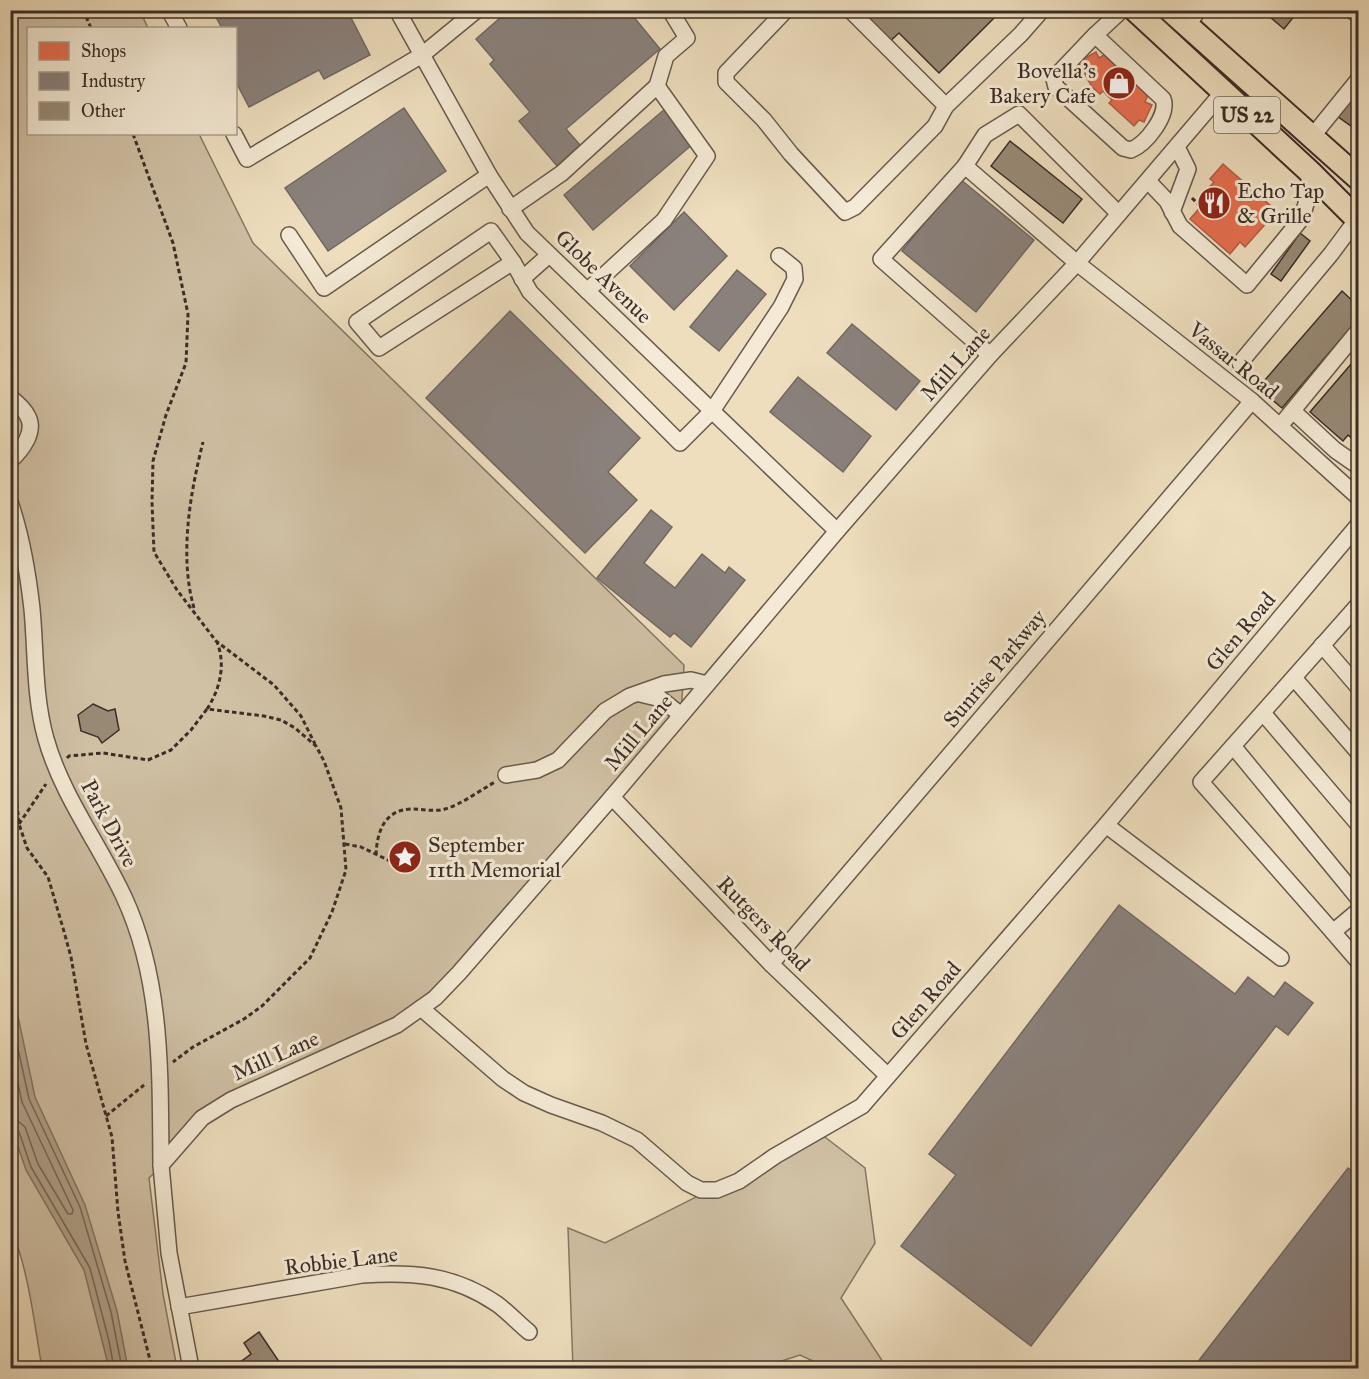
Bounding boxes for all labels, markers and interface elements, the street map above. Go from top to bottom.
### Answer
legend [27,27,237,135]
text: Shops [81,40,126,62]
place label: Bovella's Bakery Cafe [989,57,1096,109]
shop icon: Bovella's Bakery Cafe [1101,65,1137,101]
text: Industry [81,70,146,92]
road number: US 22 [1214,97,1280,133]
text: Other [81,100,126,122]
place label: Echo Tap & Grille [1237,177,1324,229]
restaurant icon: Echo Tap & Grille [1196,185,1232,221]
street label: Globe Avenue [550,224,658,329]
street label: Vassar Road [1182,315,1284,405]
street label: Mill Lane [915,320,996,407]
street label: Glen Road [1200,586,1281,676]
street label: Sunrise Parkway [937,603,1052,733]
street label: Mill Lane [598,688,678,776]
street label: Park Drive [75,775,144,872]
place label: September 11th Memorial [428,831,561,883]
place icon: September 11th Memorial [387,839,423,875]
street label: Rutgers Road [712,870,816,977]
street label: Glen Road [884,956,967,1045]
street label: Mill Lane [228,1024,323,1086]
street label: Robbie Lane [283,1240,399,1281]

